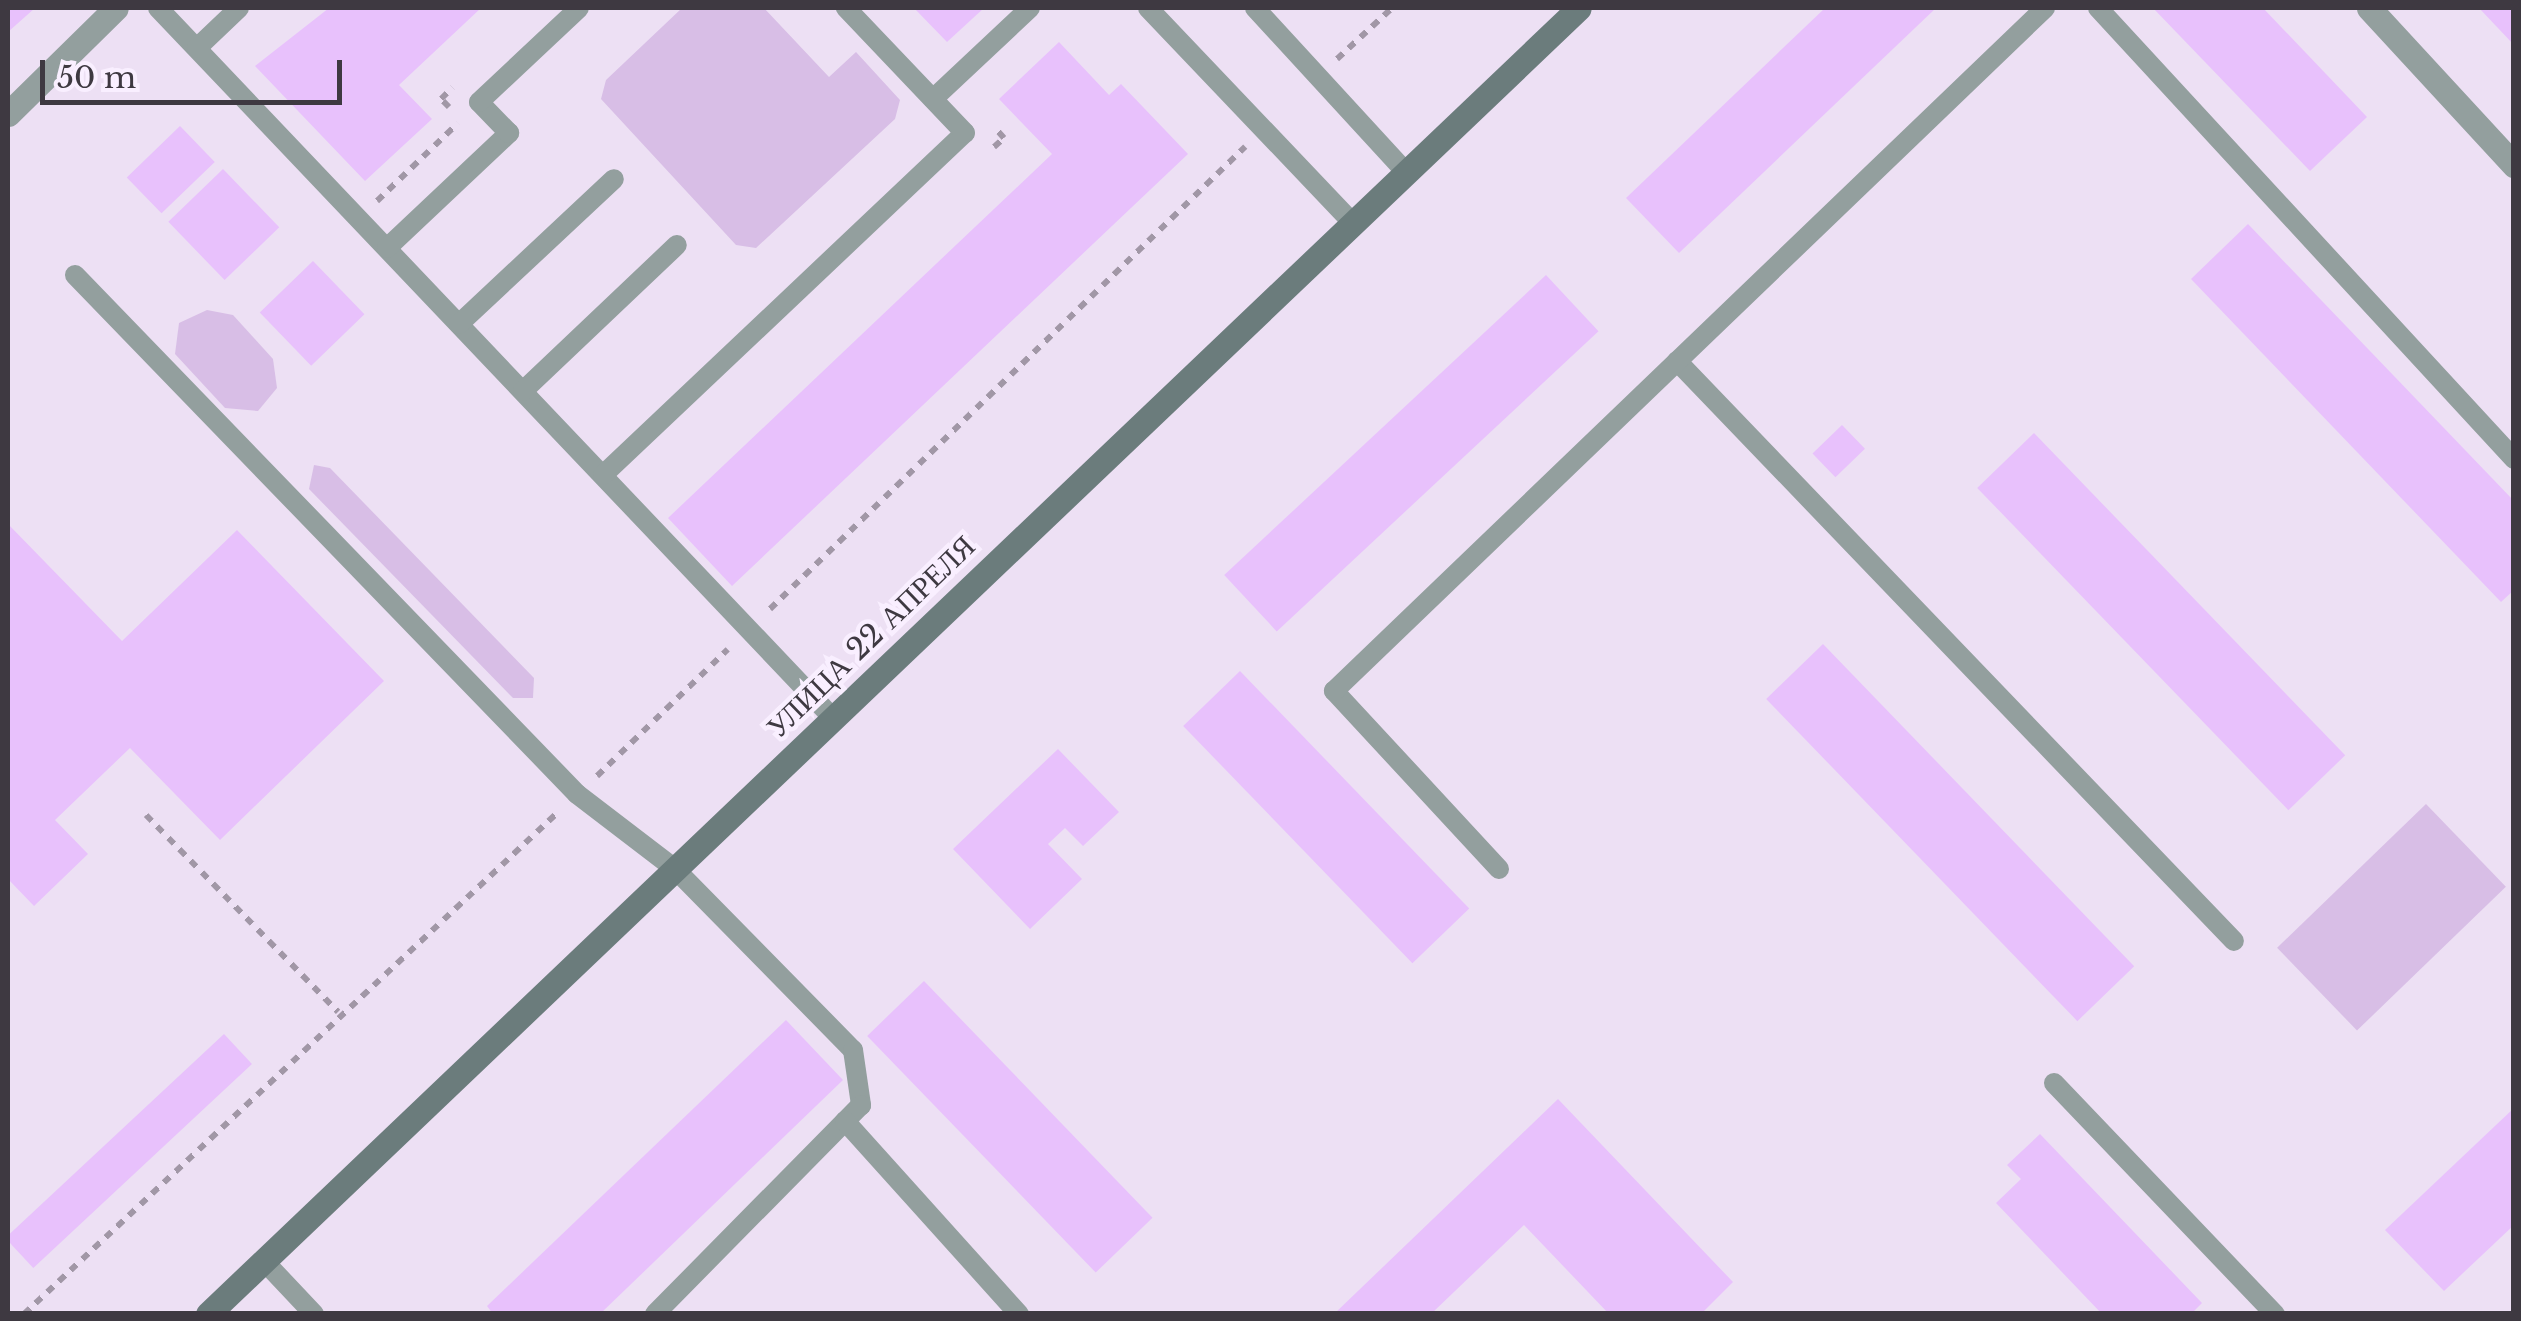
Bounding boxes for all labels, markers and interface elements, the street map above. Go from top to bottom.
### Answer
scale bar [45,40,348,102]
text: 50 m [57,59,136,96]
street label: УЛИЦА 22 АПРЕЛЯ [759,528,983,746]

